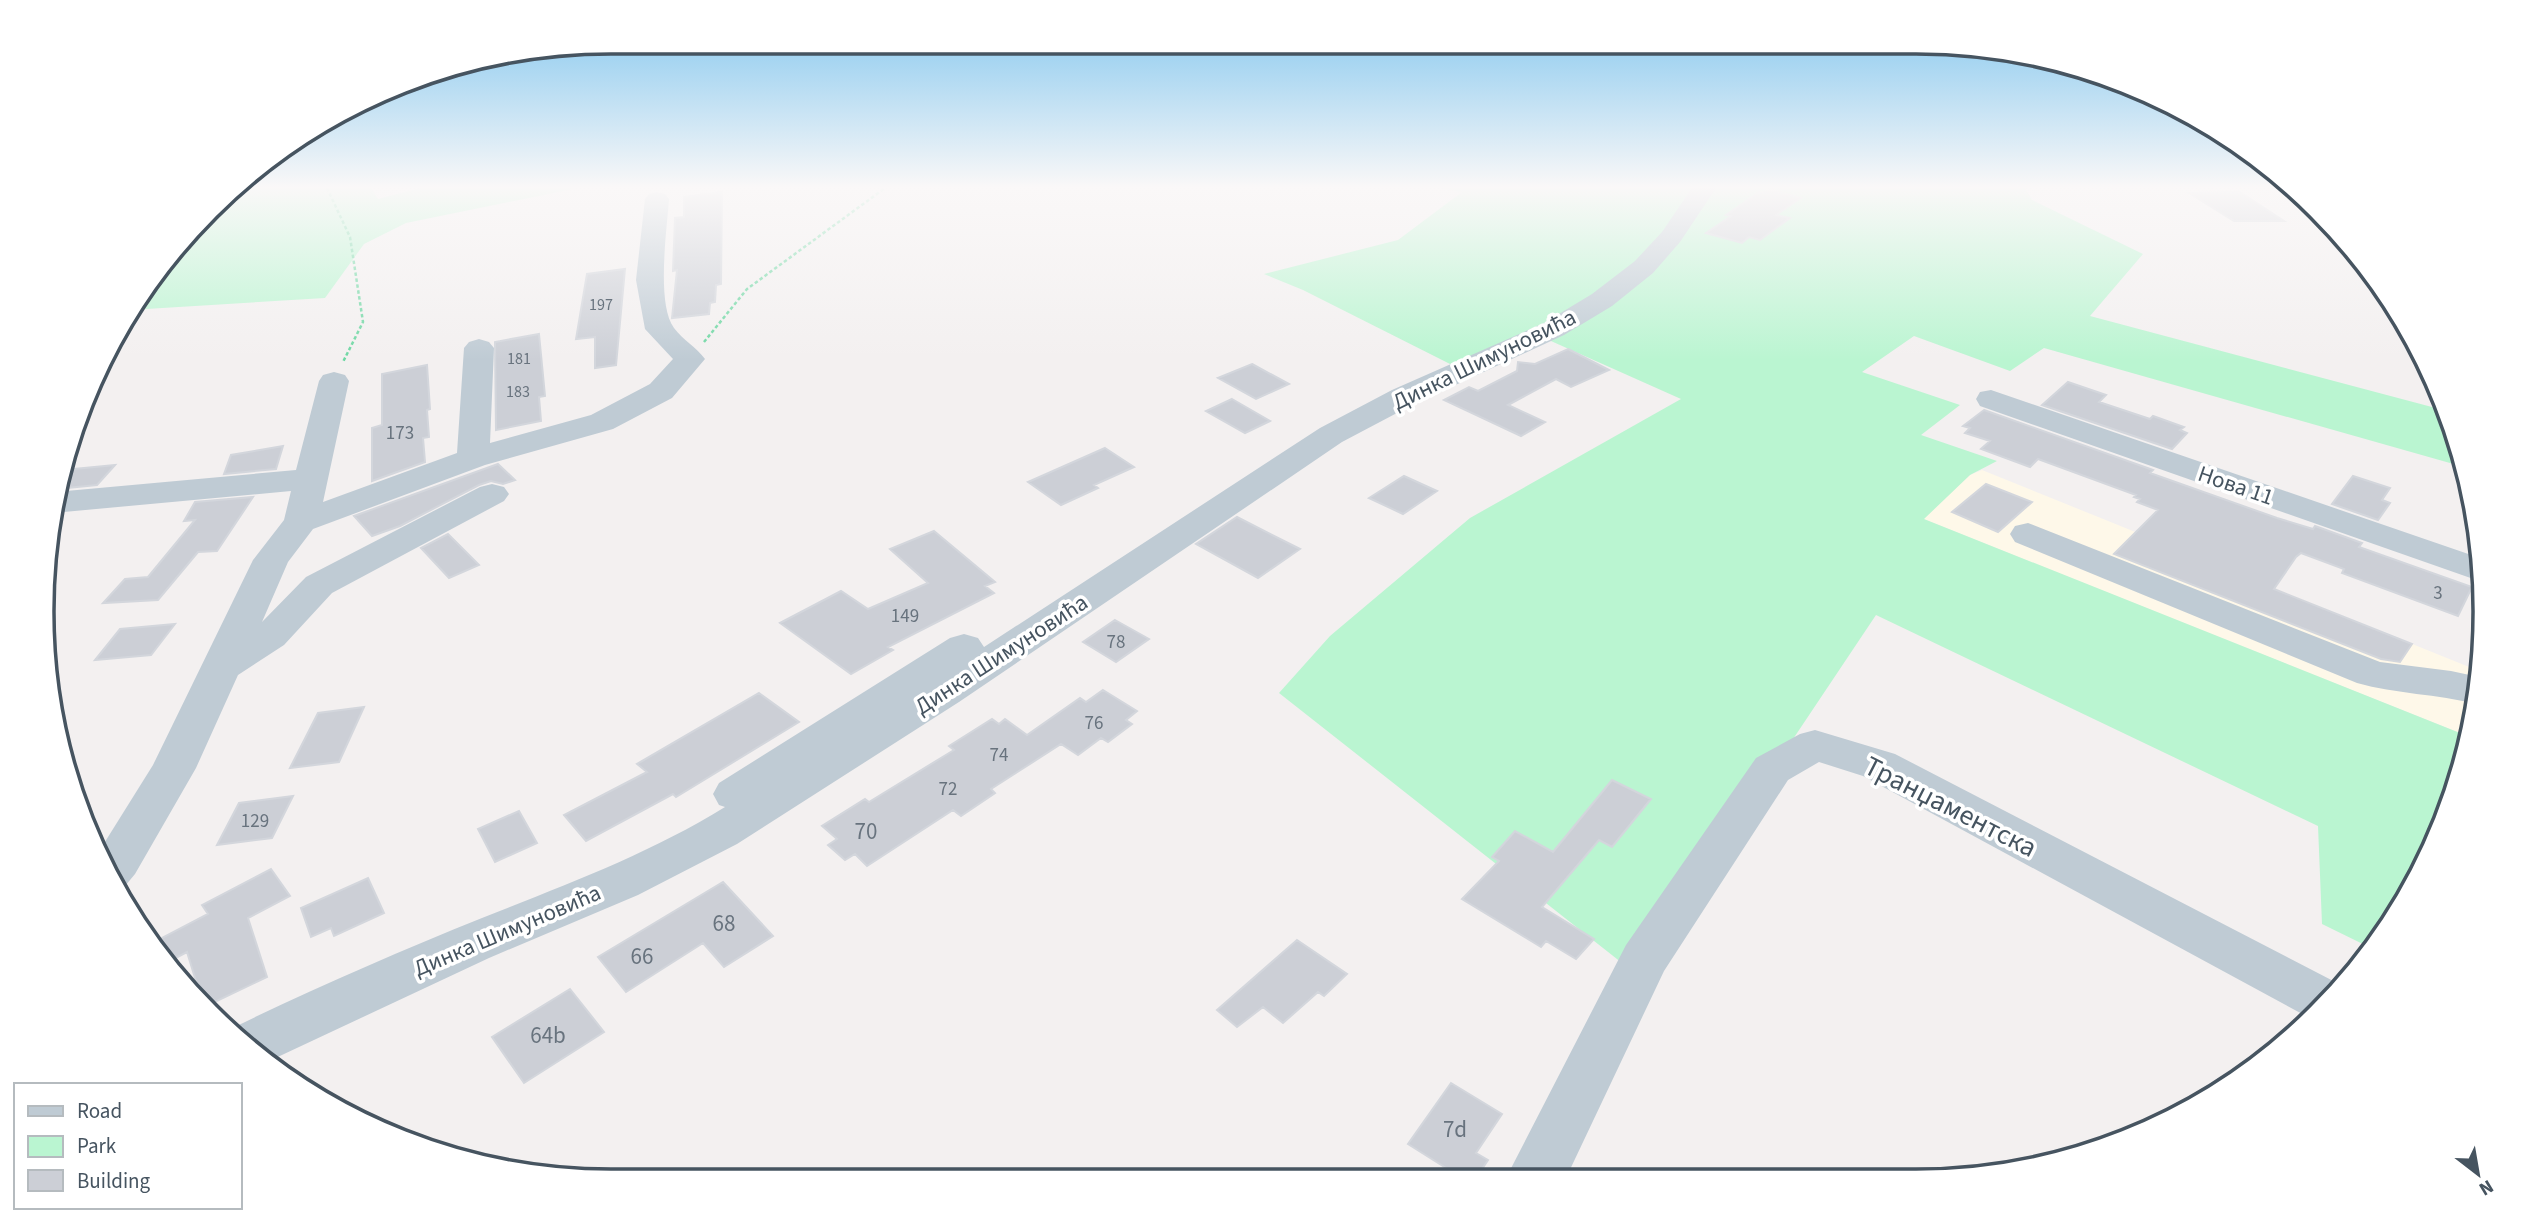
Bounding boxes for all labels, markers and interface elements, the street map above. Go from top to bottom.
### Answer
house number: 197 [589,294,613,316]
street label: Динка Шимуновића [1387,301,1582,418]
house number: 181 [507,348,531,370]
house number: 183 [506,381,530,403]
house number: 173 [386,420,414,447]
street label: Нова 11 [2193,457,2278,514]
house number: 3 [2433,580,2443,607]
street label: Динка Шимуновића [908,586,1094,723]
house number: 149 [891,603,919,630]
house number: 78 [1107,629,1125,656]
house number: 76 [1085,710,1103,737]
house number: 74 [990,742,1008,769]
street label: Транџаментска [1857,746,2044,868]
house number: 72 [939,776,957,803]
house number: 129 [241,808,269,835]
house number: 70 [855,815,877,848]
street label: Динка Шимуновића [408,876,606,985]
house number: 68 [713,907,735,940]
house number: 66 [631,940,653,973]
house number: 64b [530,1019,566,1052]
legend [14,1083,242,1209]
text: Road [77,1096,122,1126]
house number: 7d [1443,1113,1467,1146]
text: Park [77,1131,117,1161]
north arrow [2443,1139,2513,1209]
text: Building [77,1166,151,1196]
text: N [2474,1172,2498,1202]

